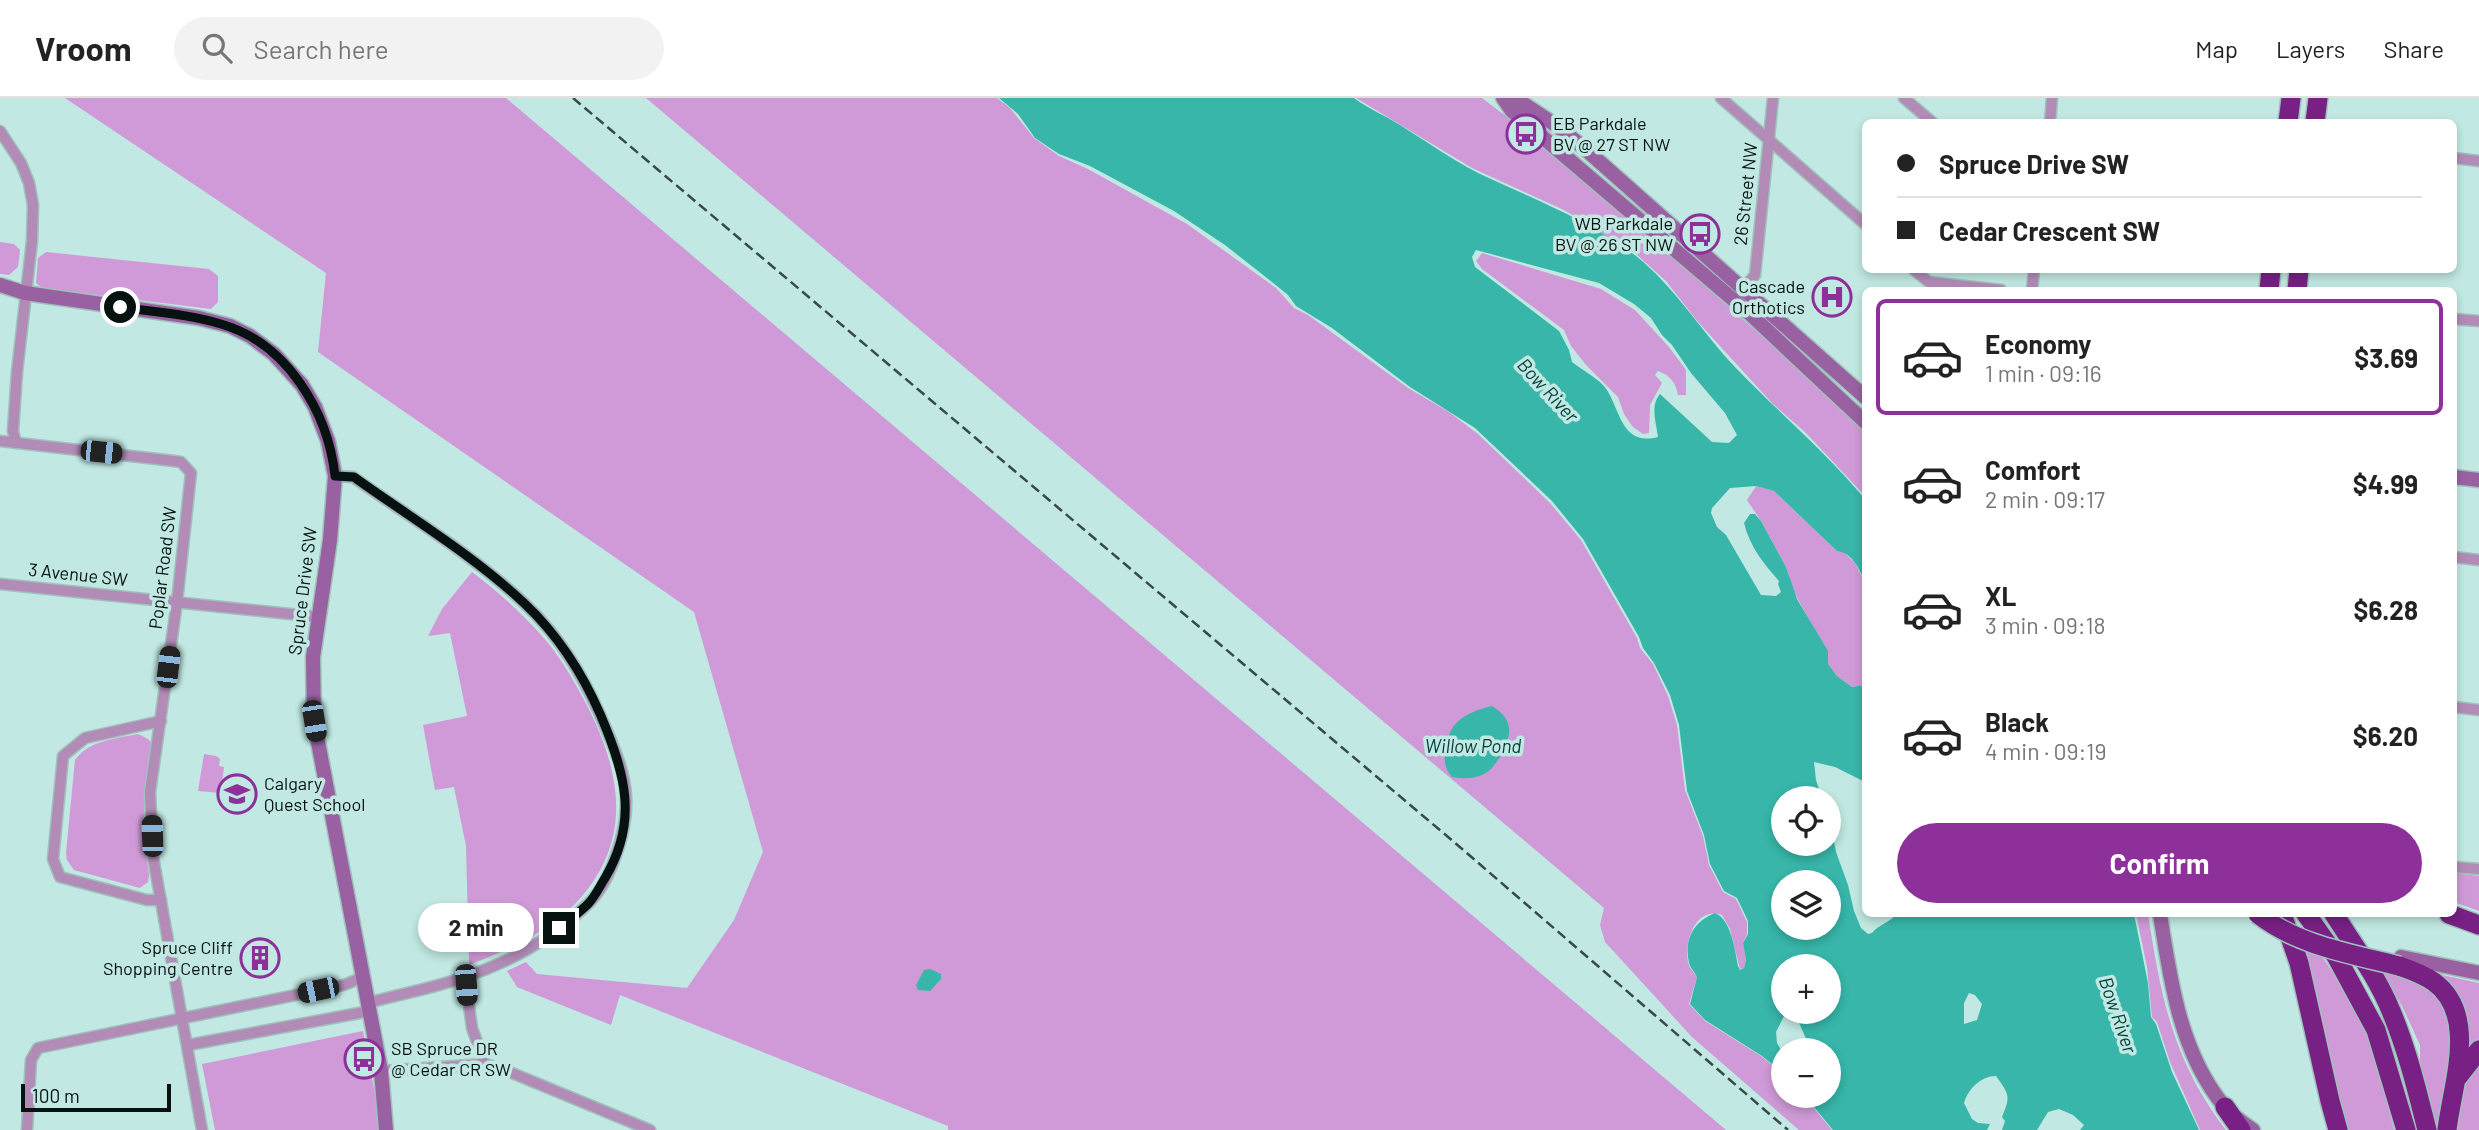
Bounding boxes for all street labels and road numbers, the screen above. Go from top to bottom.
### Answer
street label: 26 Street NW [1729,141,1761,246]
street label: Poplar Road SW [144,505,180,630]
street label: Spruce Drive SW [283,525,321,656]
street label: 3 Avenue SW [27,558,129,590]

